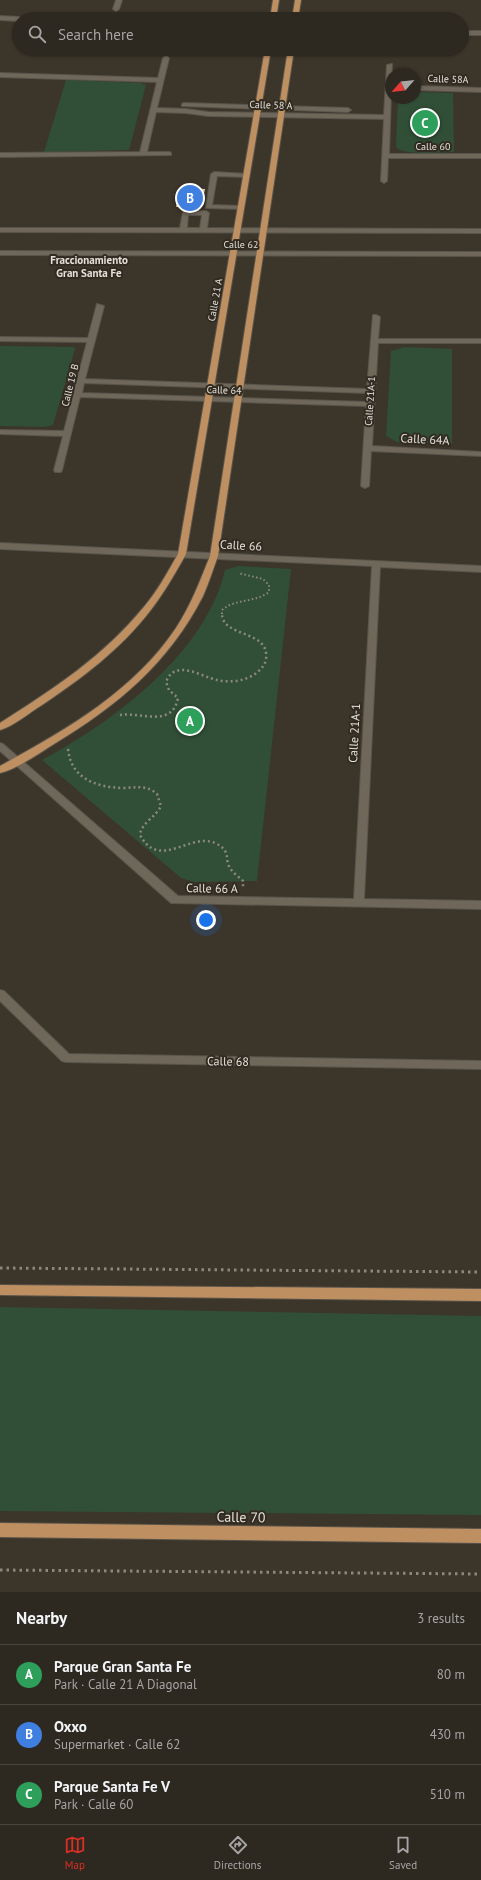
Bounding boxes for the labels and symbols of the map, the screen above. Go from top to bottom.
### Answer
north arrow [385,68,421,104]
street label: Calle 58A [427,72,469,86]
street label: Calle 58 A [249,98,293,112]
pin: C [412,108,438,138]
street label: Calle 60 [416,140,451,153]
pin: B [177,183,203,213]
street label: Calle 62 [224,238,259,251]
district label: Fraccionamiento Gran Santa Fe [50,253,128,280]
street label: Calle 21 A [205,277,225,322]
street label: Calle 19 B [58,362,82,408]
street label: Calle 21A-1 [362,376,378,426]
street label: Calle 64 [206,383,242,397]
street label: Calle 64A [400,430,450,448]
street label: Calle 66 [220,536,262,554]
street label: Calle 21A-1 [345,703,363,763]
pin: A [177,706,203,736]
street label: Calle 66 A [186,880,238,896]
your location [196,910,216,930]
street label: Calle 68 [207,1053,249,1069]
street label: Calle 70 [216,1508,266,1526]

